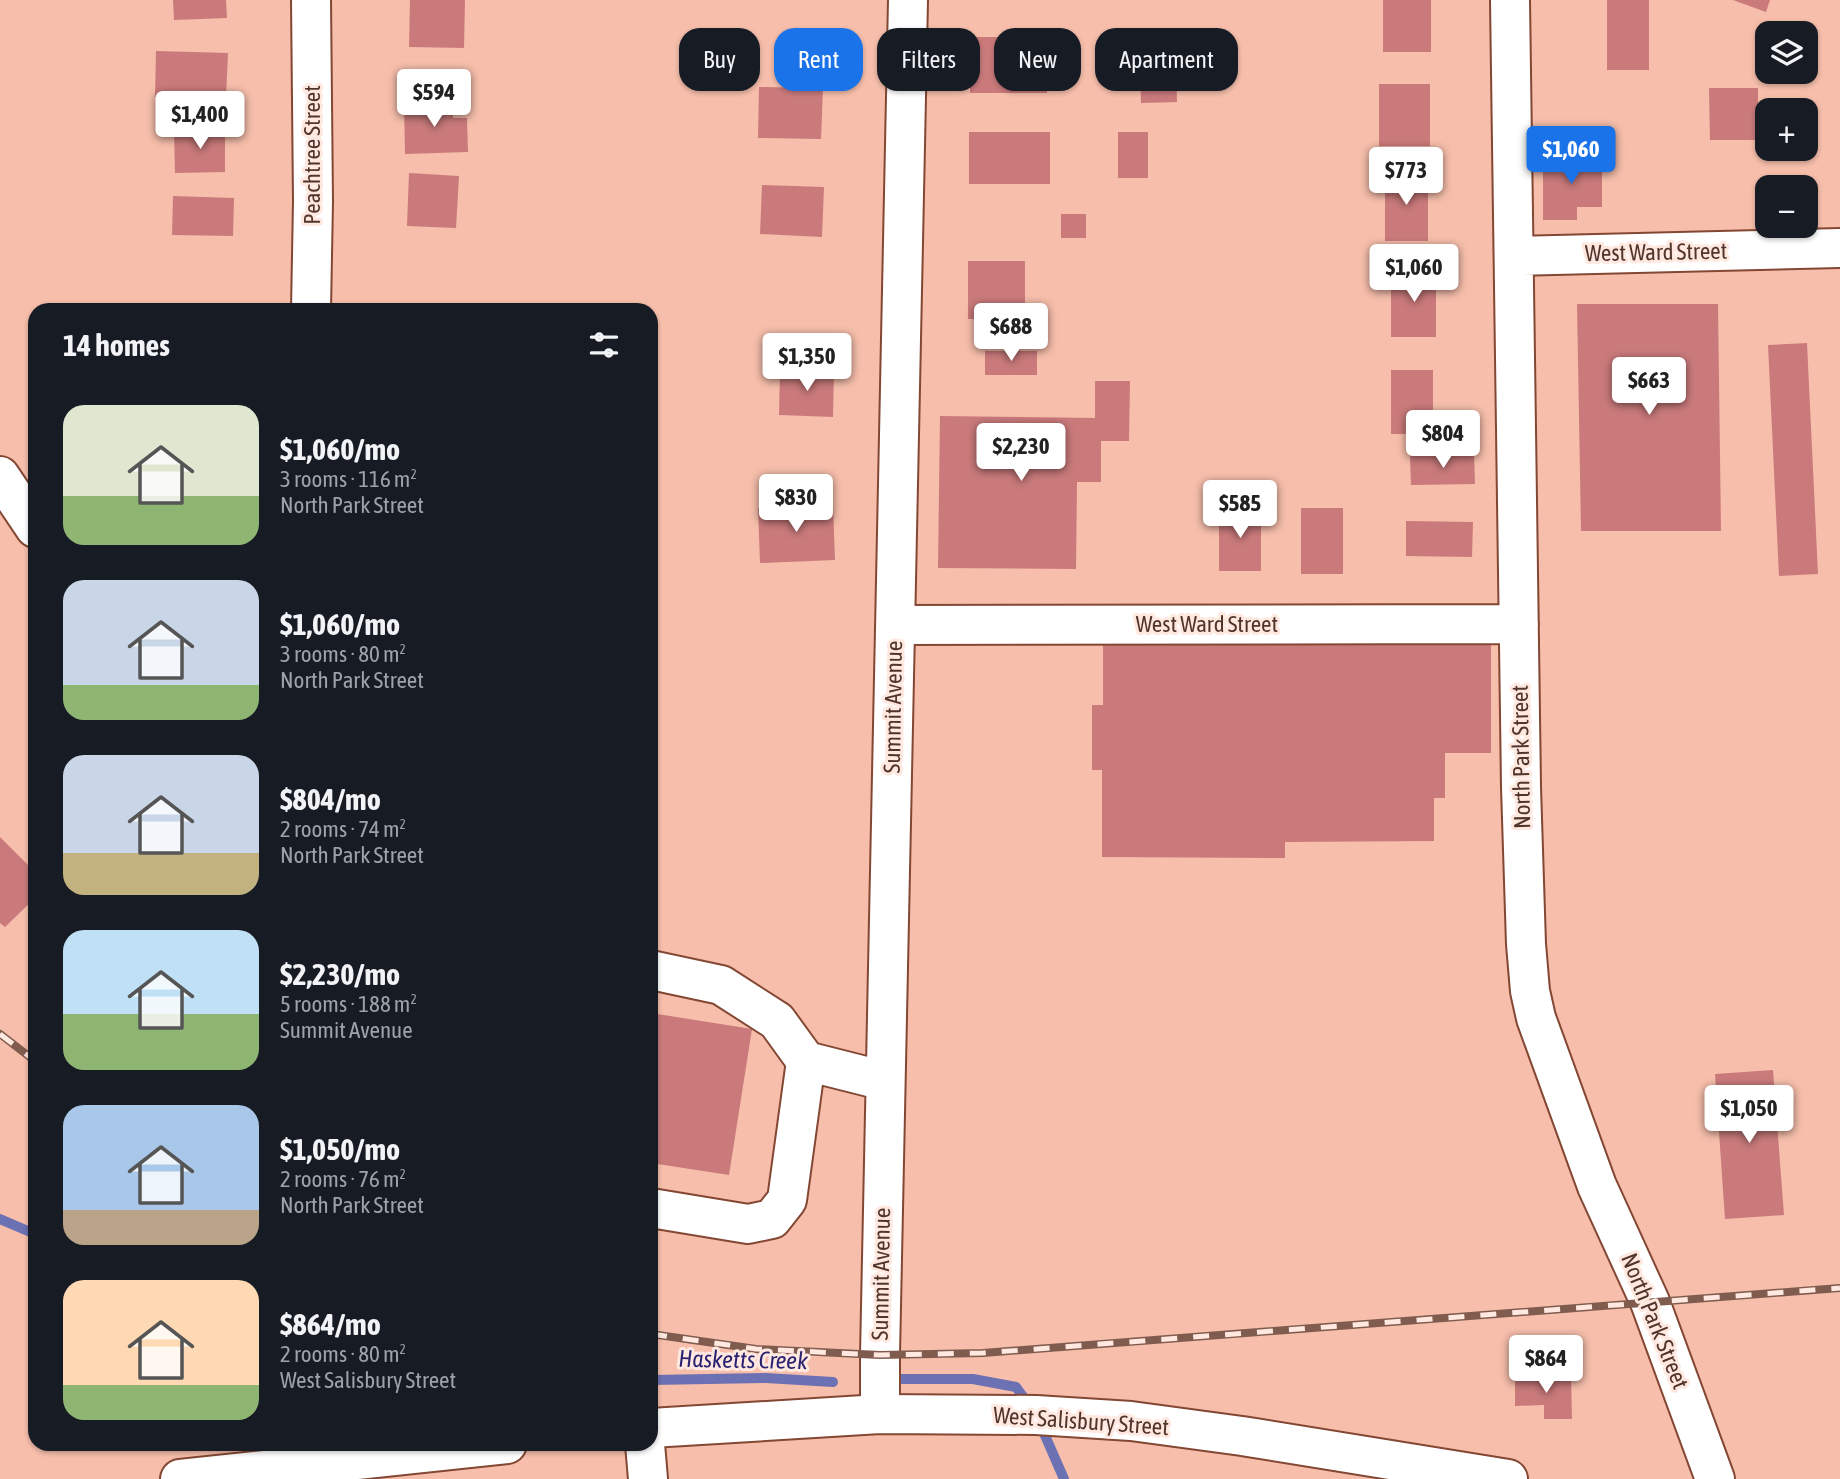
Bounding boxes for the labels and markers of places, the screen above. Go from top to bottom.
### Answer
pin: $594 [393,69,475,129]
pin: $1,400 [143,92,257,151]
pin: $1,060 [1514,127,1628,186]
pin: $773 [1365,148,1447,207]
pin: $1,060 [1357,244,1471,304]
pin: $688 [970,304,1052,363]
pin: $1,350 [750,334,864,393]
pin: $663 [1608,358,1690,417]
pin: $804 [1402,410,1484,470]
pin: $2,230 [964,424,1078,483]
pin: $830 [755,475,837,534]
pin: $585 [1199,480,1281,540]
pin: $1,050 [1692,1086,1806,1145]
pin: $864 [1505,1336,1587,1395]

